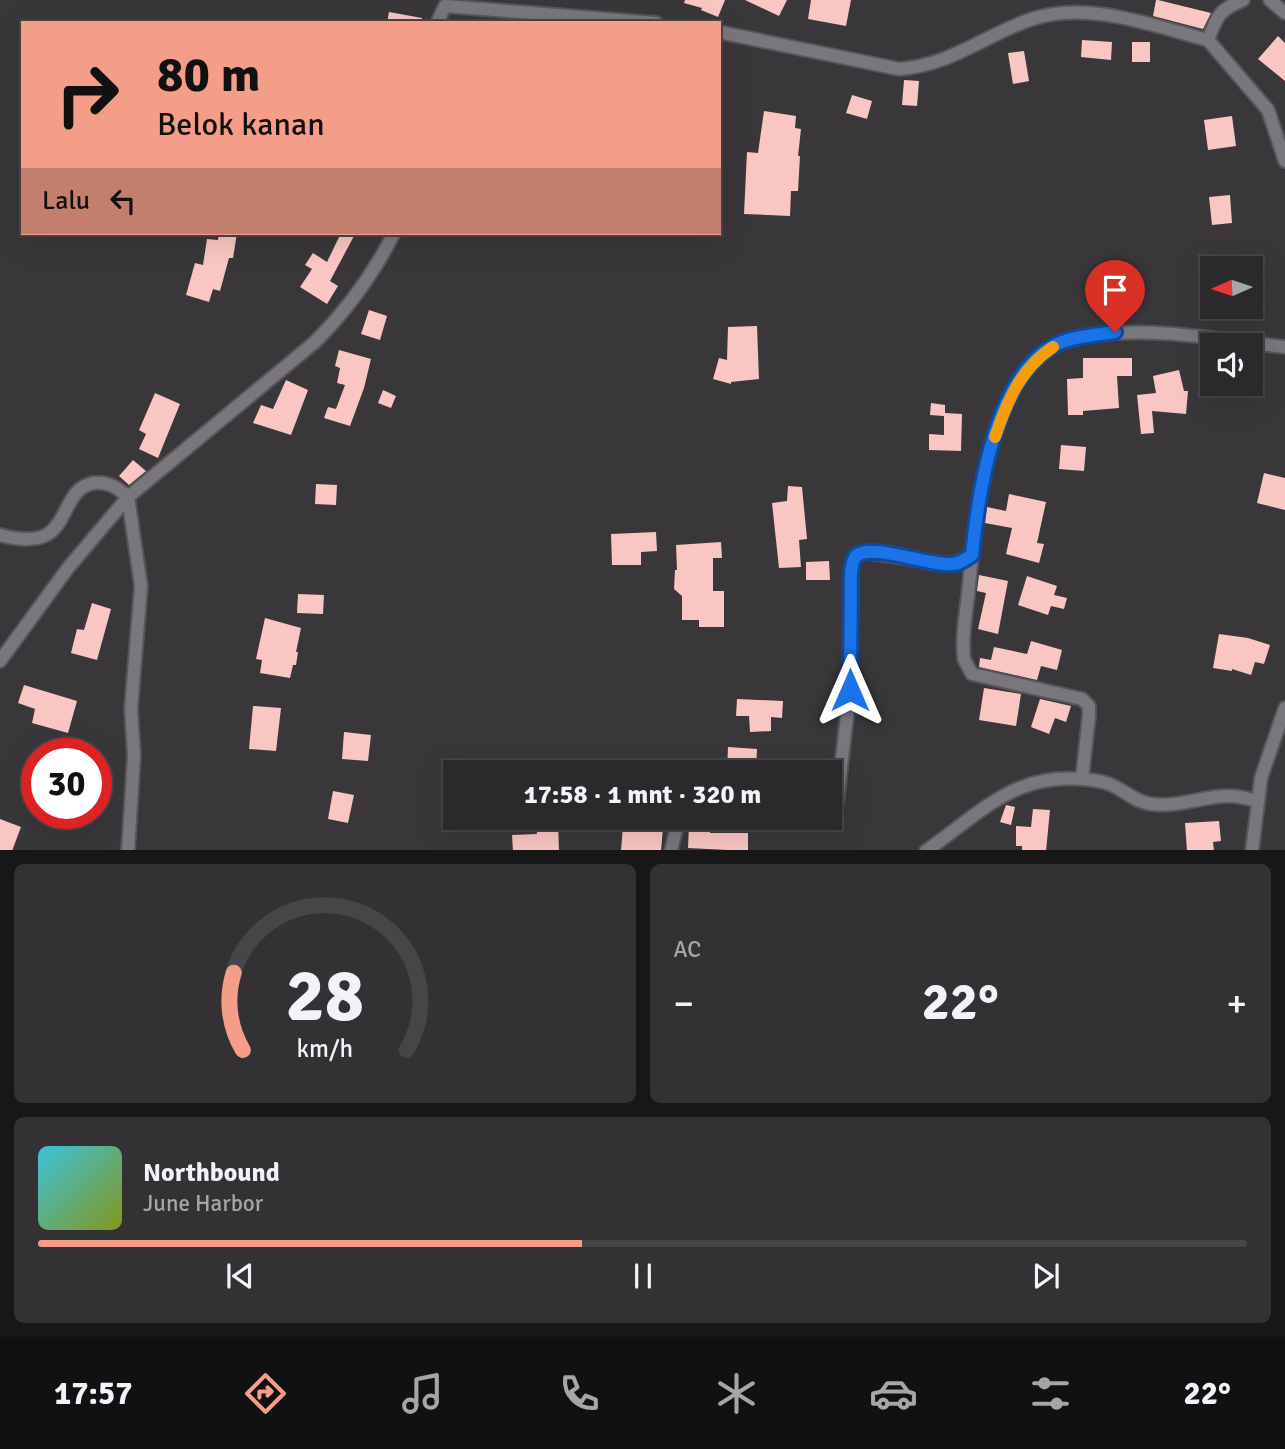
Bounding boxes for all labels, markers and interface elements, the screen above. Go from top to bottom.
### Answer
text: 80 m [157,45,260,105]
icon: right [42,49,133,140]
text: Belok kanan [157,105,325,144]
icon: left [104,182,142,220]
text: Lalu [42,185,90,217]
north arrow [1200,256,1264,318]
map controls [1200,256,1263,396]
pin [1085,260,1145,332]
icon: arrive [1096,271,1134,309]
button: sound [1200,333,1263,396]
position arrow [813,653,887,727]
speed limit sign: 30 [21,738,112,829]
text: 17:58 · 1 mnt · 320 m [524,779,761,811]
text: AC [674,935,701,964]
text: 28 [285,952,364,1041]
text: 22° [922,970,999,1034]
text: − [674,980,694,1027]
text: + [1226,980,1247,1027]
text: km/h [296,1032,353,1063]
text: Northbound [143,1157,280,1189]
text: June Harbor [143,1189,263,1218]
icon: previous [221,1257,259,1295]
icon: pause [624,1257,662,1295]
icon: next [1027,1257,1065,1295]
icon: directions [241,1369,290,1418]
icon: music [398,1369,447,1418]
icon: phone [555,1369,604,1418]
icon: climate [712,1369,761,1418]
icon: car [869,1369,918,1418]
icon: filters [1026,1369,1075,1418]
text: 17:57 [54,1374,133,1413]
text: 22° [1183,1374,1231,1413]

